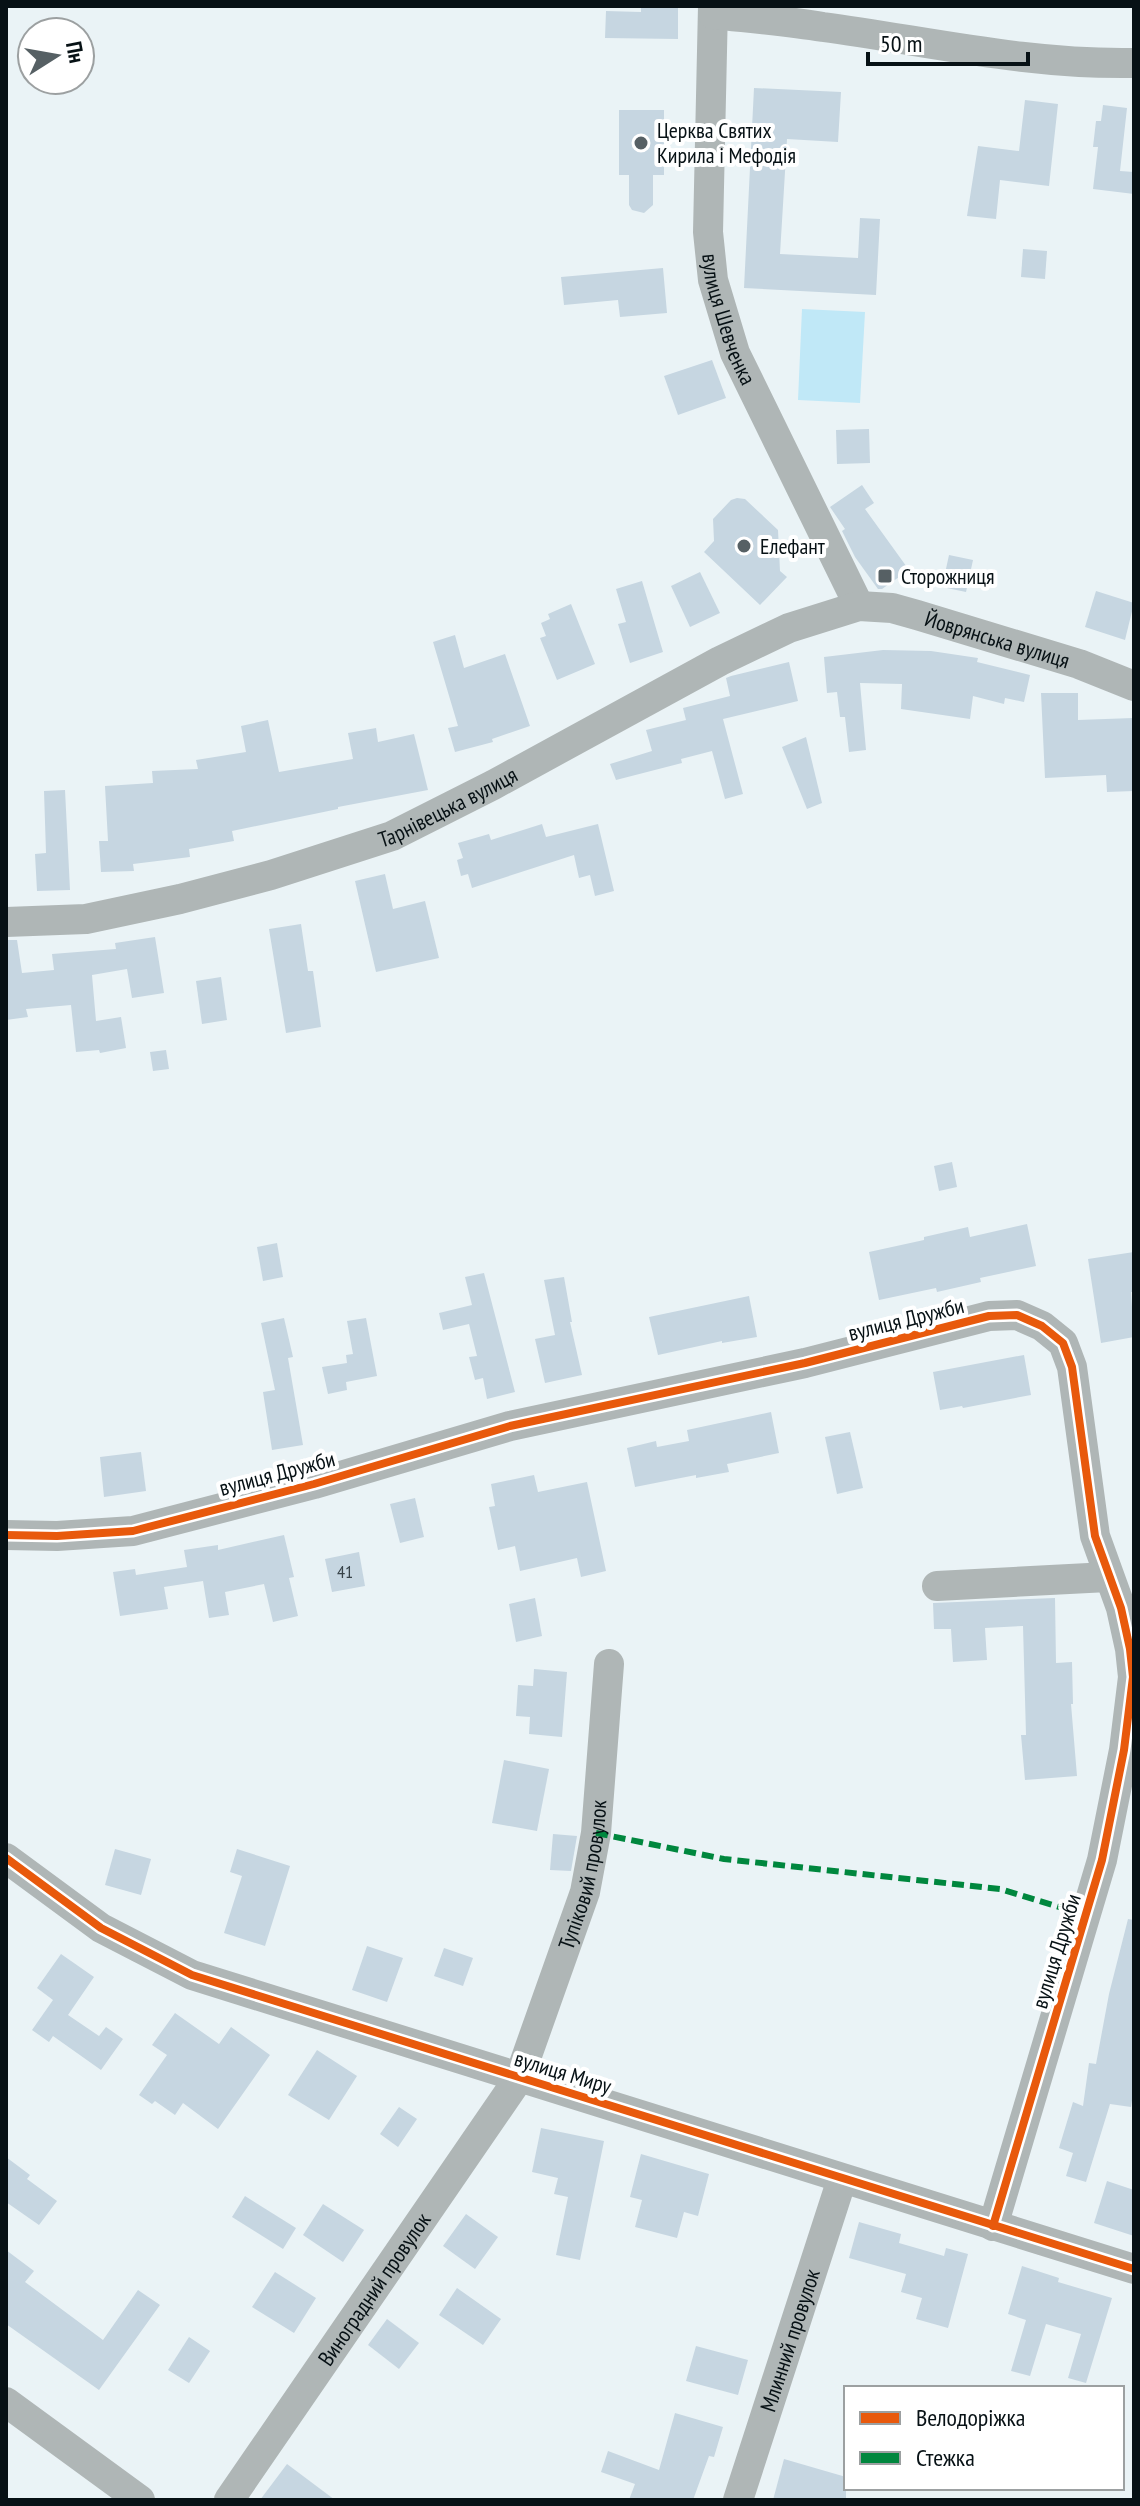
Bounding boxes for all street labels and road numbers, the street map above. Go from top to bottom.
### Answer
street label: вулиця Шевченка [696,252,762,389]
street label: Йоврянська вулиця [922,604,1073,674]
street label: Тарнівецька вулиця [375,760,522,853]
street label: вулиця Дружби [845,1291,967,1347]
street label: вулиця Дружби [216,1444,338,1502]
street label: Тупіковий провулок [552,1798,613,1953]
street label: вулиця Дружби [1025,1890,1087,2012]
street label: вулиця Миру [511,2044,615,2100]
street label: Виноградний провулок [312,2207,437,2371]
street label: Млинний провулок [754,2265,826,2415]

